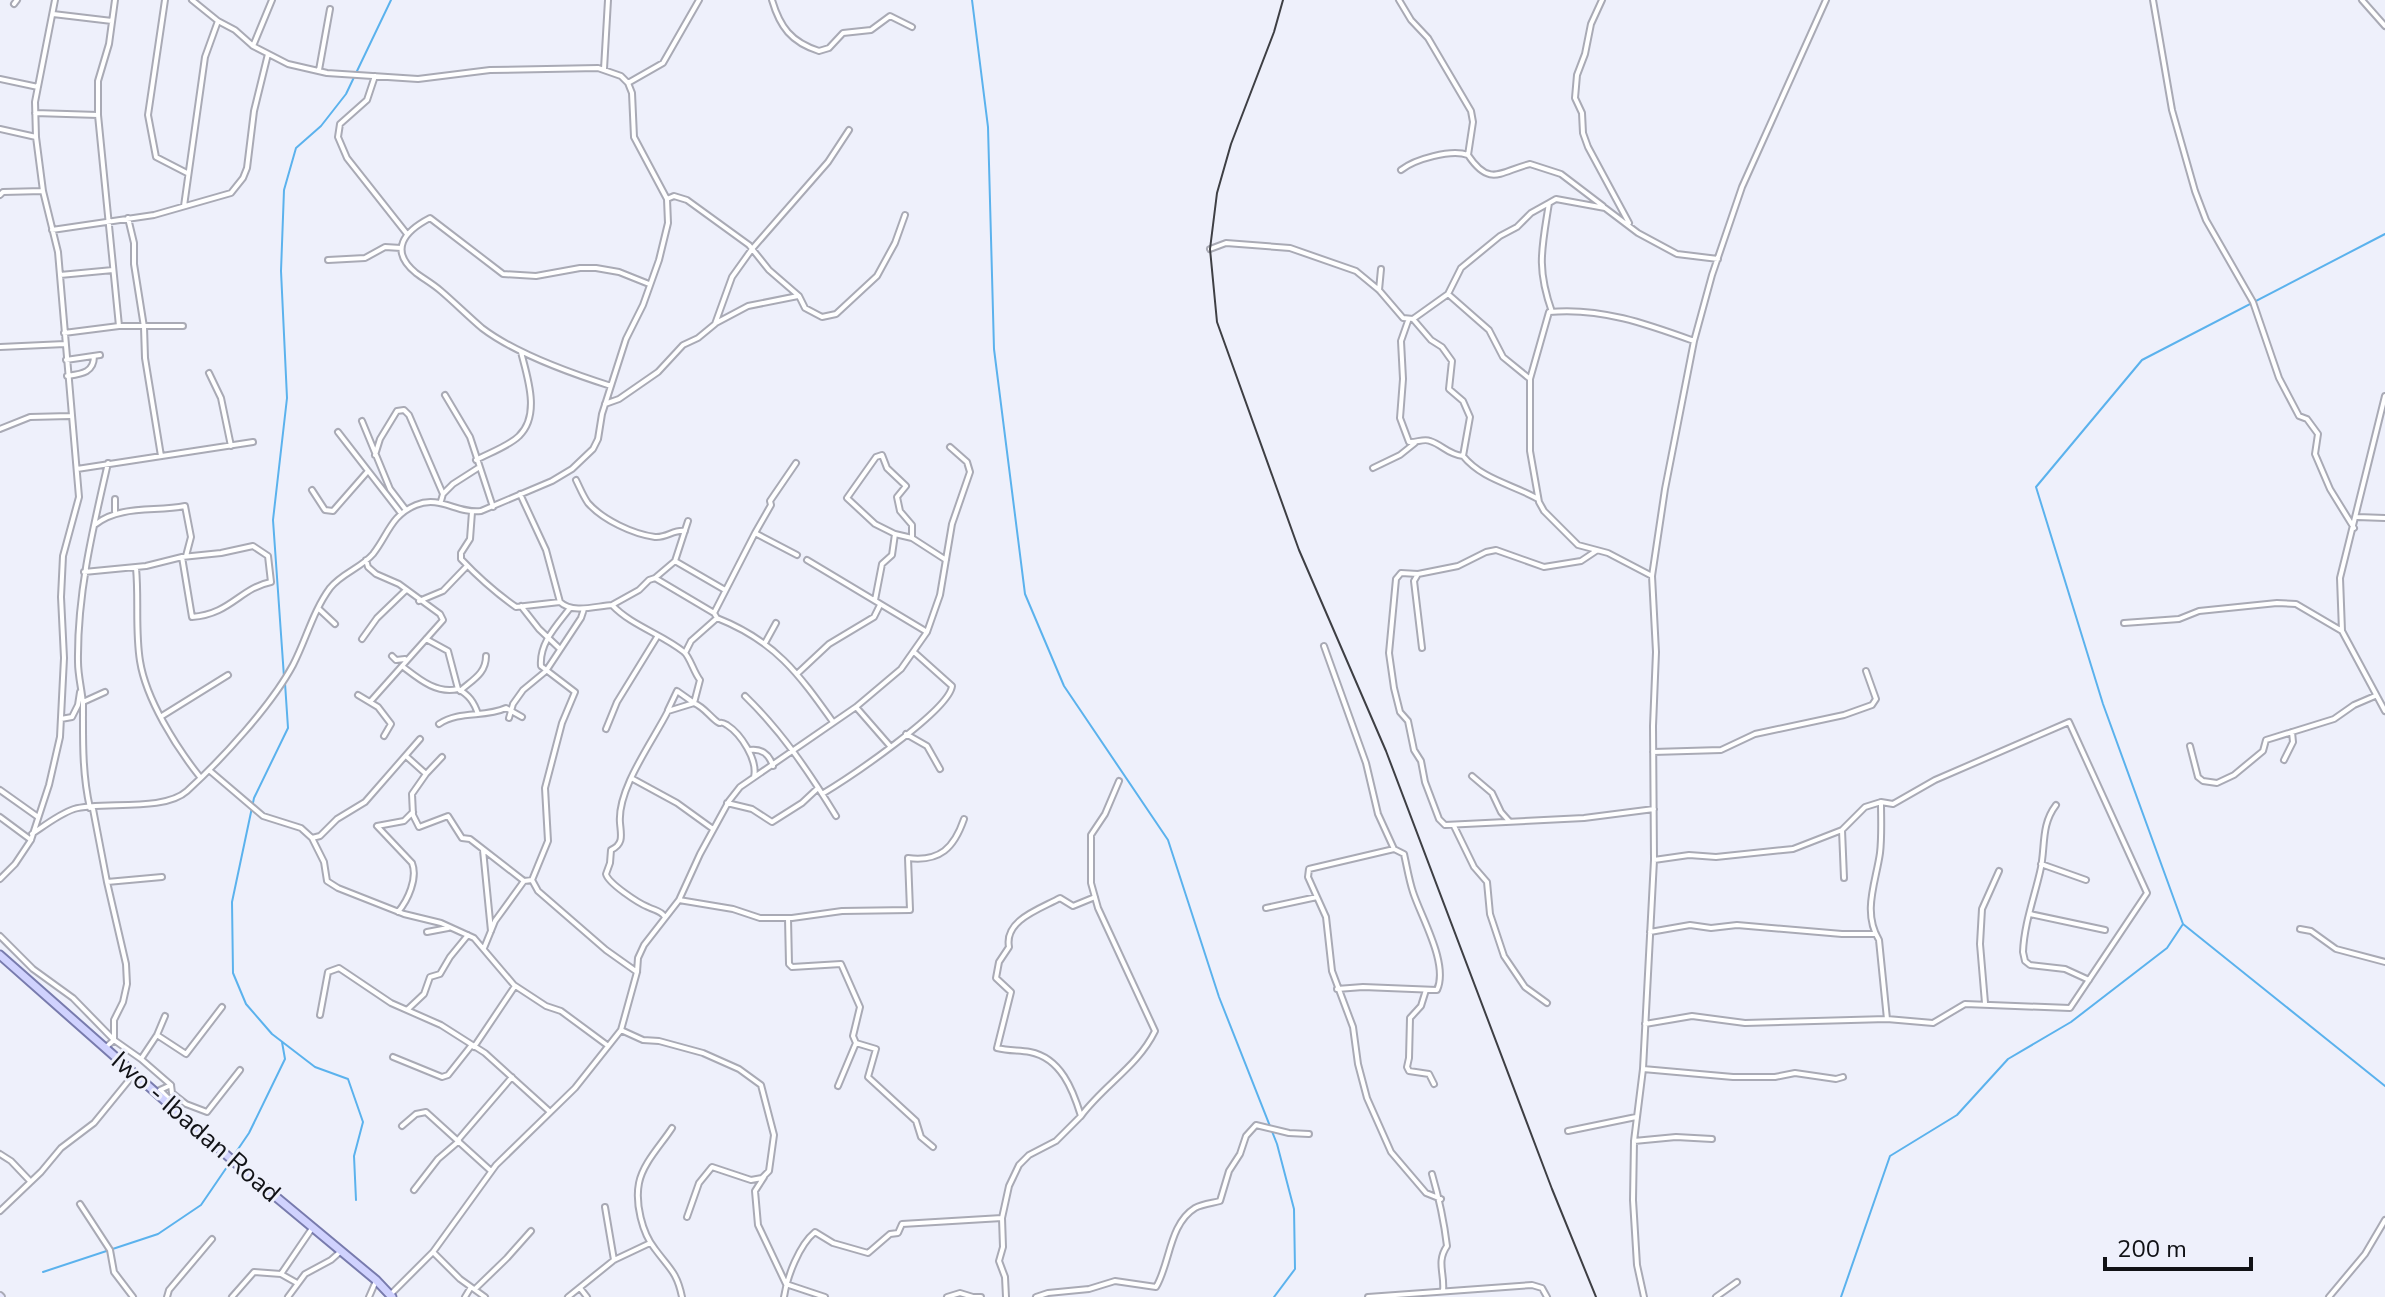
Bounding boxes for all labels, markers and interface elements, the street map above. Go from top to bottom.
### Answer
street label: Iwo - Ibadan Road [104,1044,288,1210]
scale bar [2105,1221,2251,1271]
text: 200 m [2117,1233,2187,1265]

